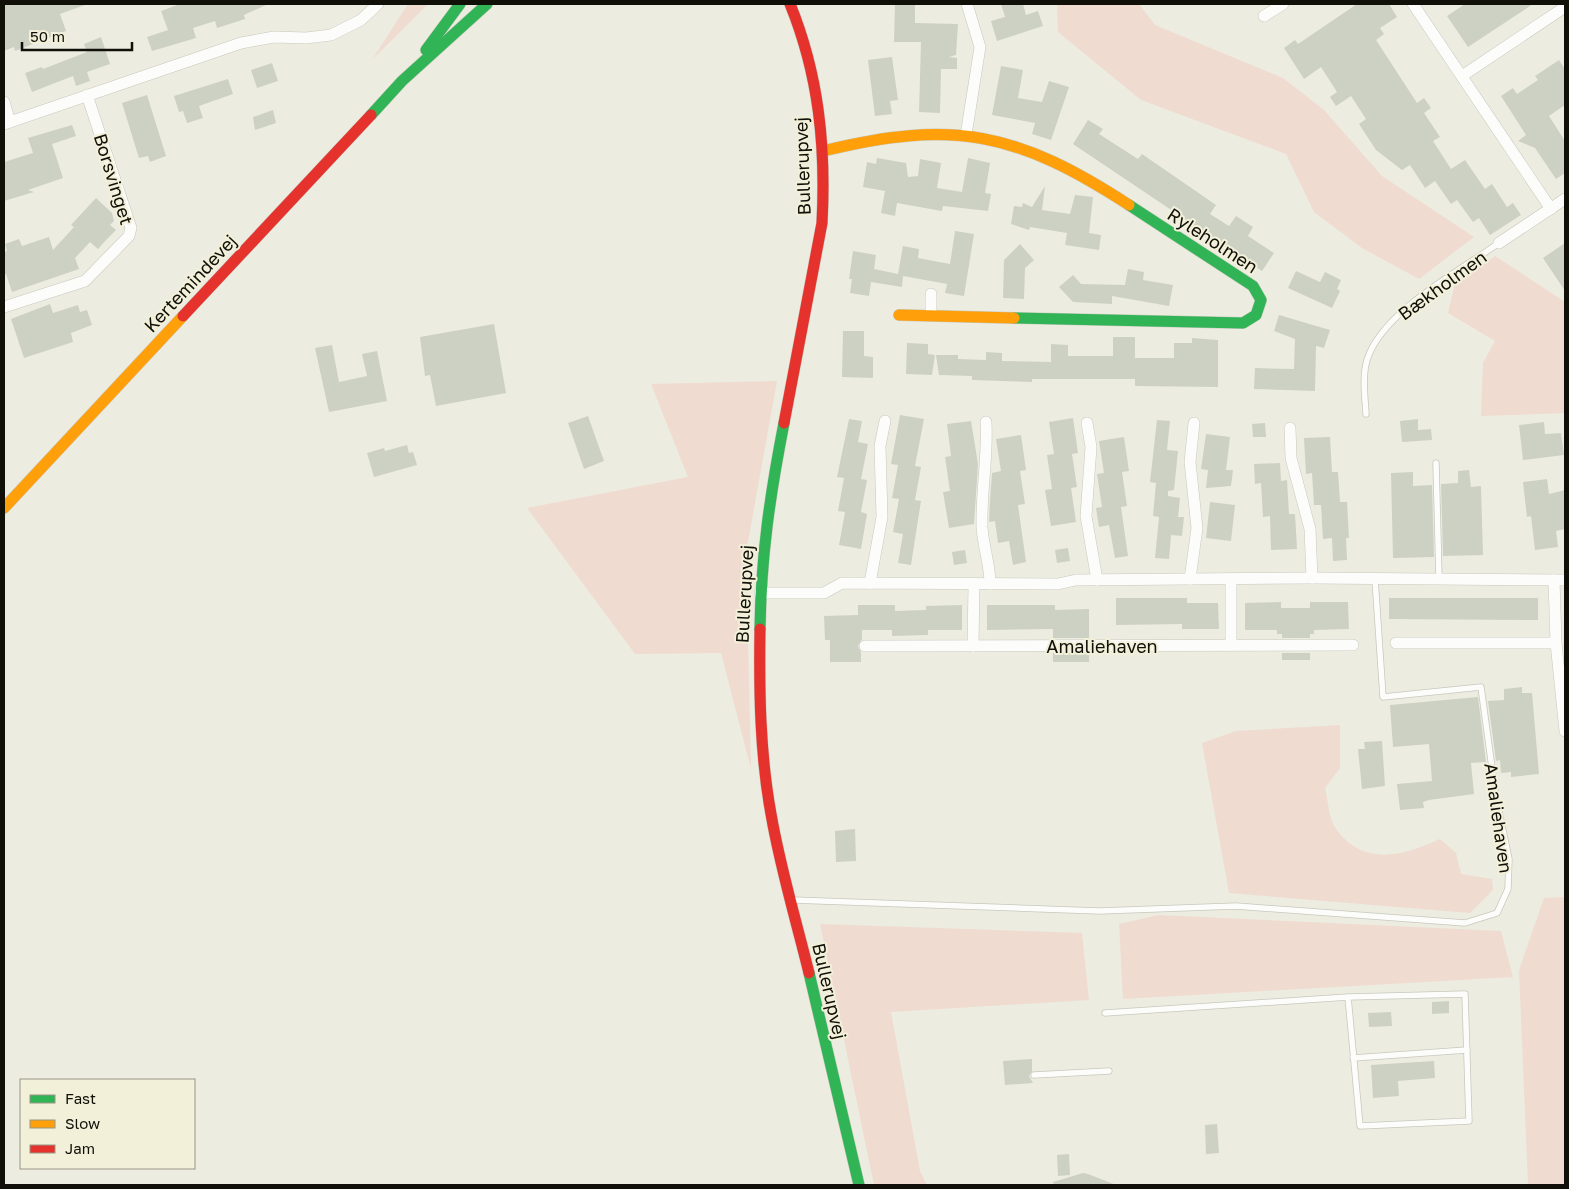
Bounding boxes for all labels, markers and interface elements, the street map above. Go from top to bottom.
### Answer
scale bar [22,20,132,52]
text: 50 m [30,27,65,45]
street label: Bullerupvej [789,116,815,216]
street label: Borsvinget [90,131,138,227]
street label: Ryleholmen [1164,203,1262,277]
street label: Kertemindevej [139,230,241,336]
street label: Bækholmen [1393,245,1491,325]
street label: Bullerupvej [730,544,758,644]
street label: Amaliehaven [1046,635,1158,657]
street label: Amaliehaven [1480,761,1518,875]
street label: Bullerupvej [808,941,852,1041]
legend [20,1079,195,1169]
text: Fast [65,1089,96,1107]
text: Slow [65,1114,100,1132]
text: Jam [65,1139,95,1157]

